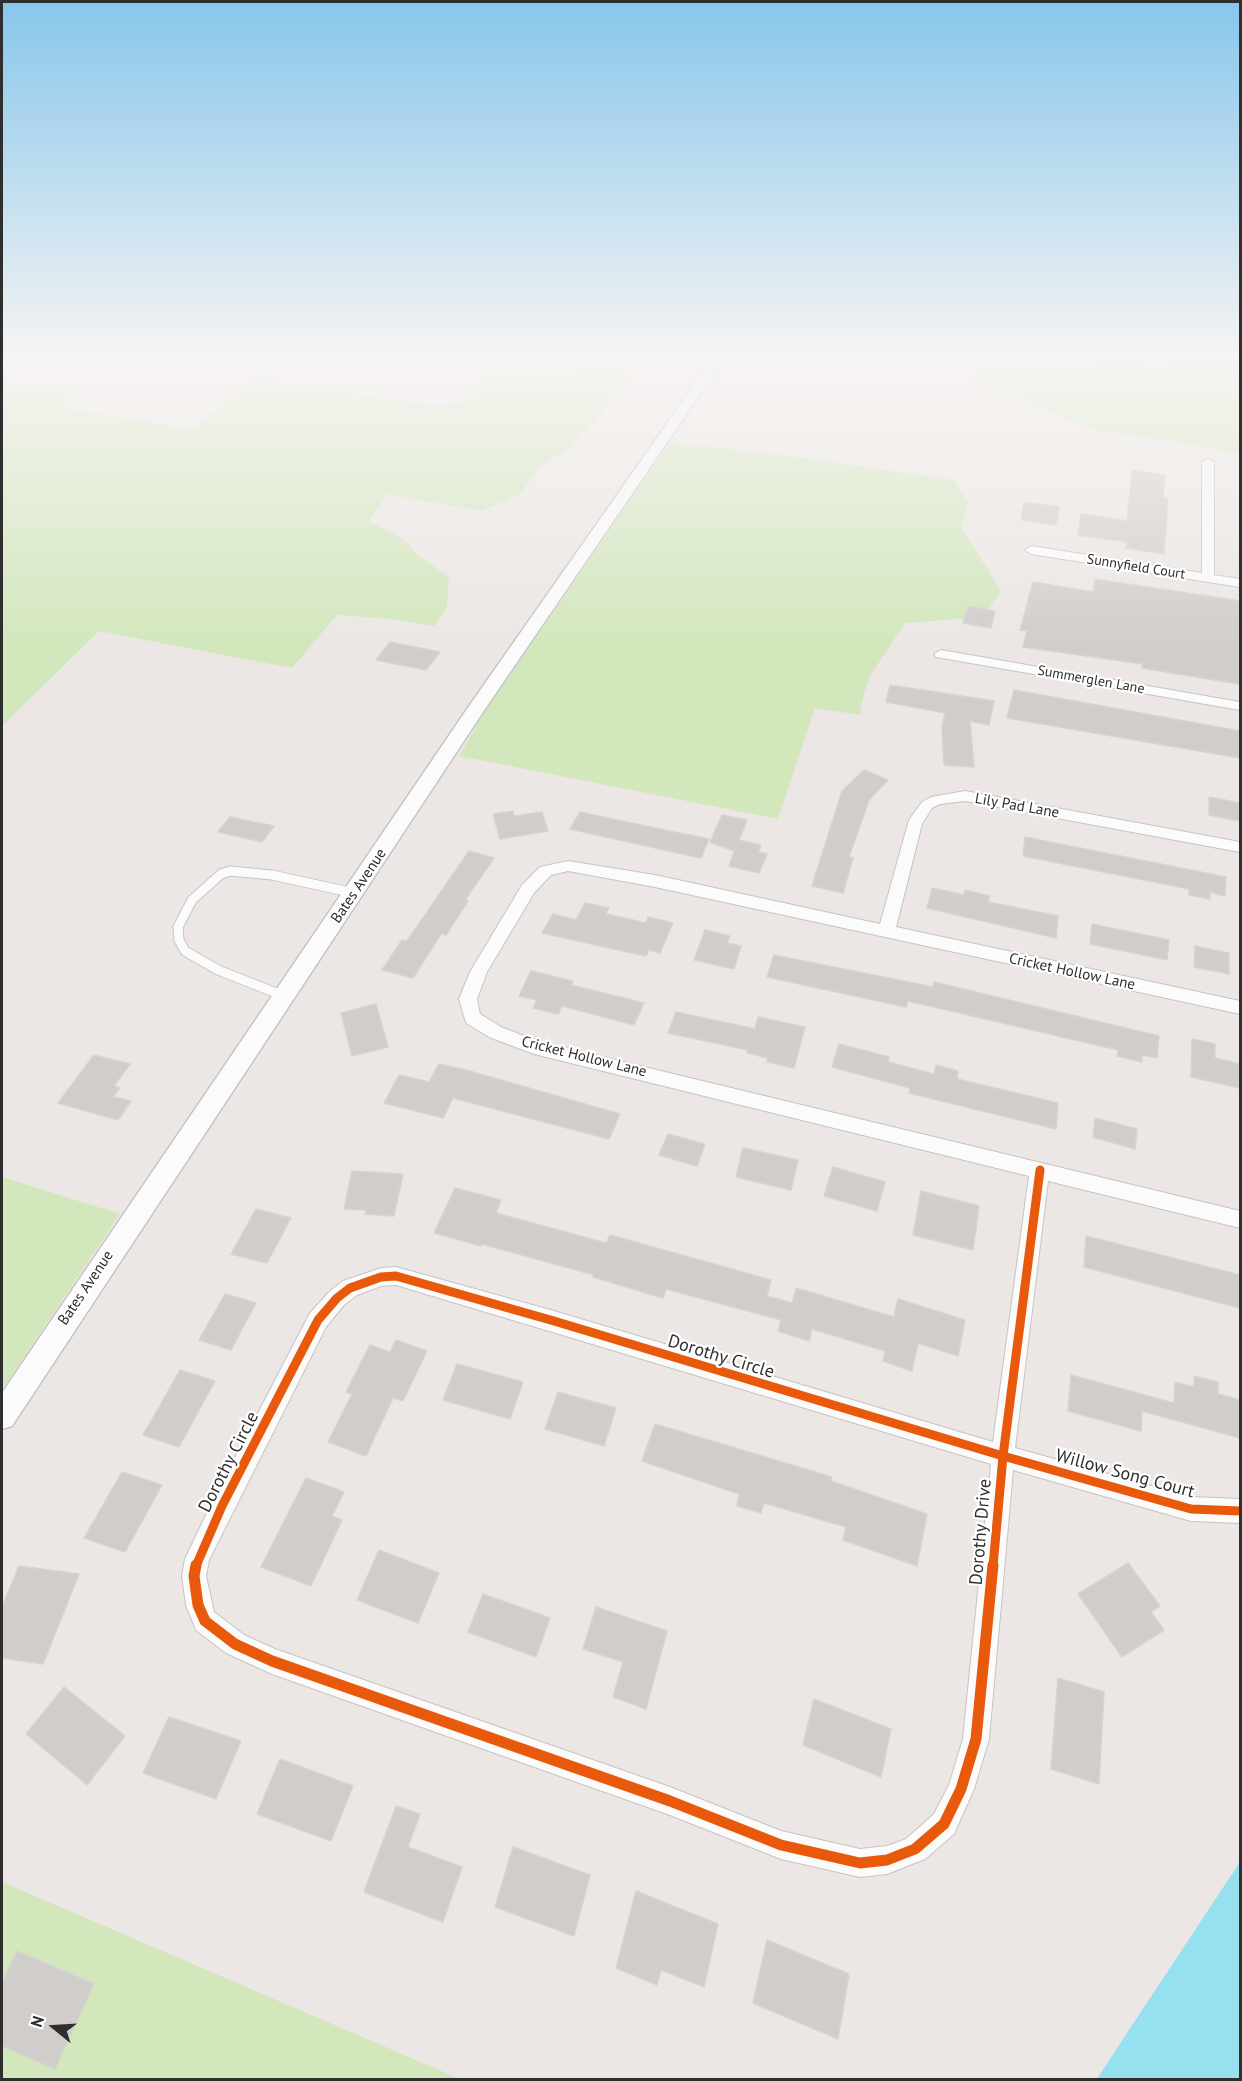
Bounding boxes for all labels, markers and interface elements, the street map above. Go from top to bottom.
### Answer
street label: Sunnyfield Court [1086,551,1186,583]
street label: Summerglen Lane [1036,662,1146,698]
street label: Lily Pad Lane [973,790,1061,822]
street label: Bates Avenue [328,845,390,927]
street label: Cricket Hollow Lane [1007,950,1137,994]
street label: Cricket Hollow Lane [520,1033,648,1081]
street label: Bates Avenue [55,1247,117,1329]
street label: Dorothy Circle [665,1331,777,1383]
street label: Dorothy Circle [194,1408,264,1516]
street label: Willow Song Court [1053,1445,1197,1503]
street label: Dorothy Drive [966,1478,996,1586]
north arrow [24,1997,84,2057]
text: N [26,2013,48,2030]

